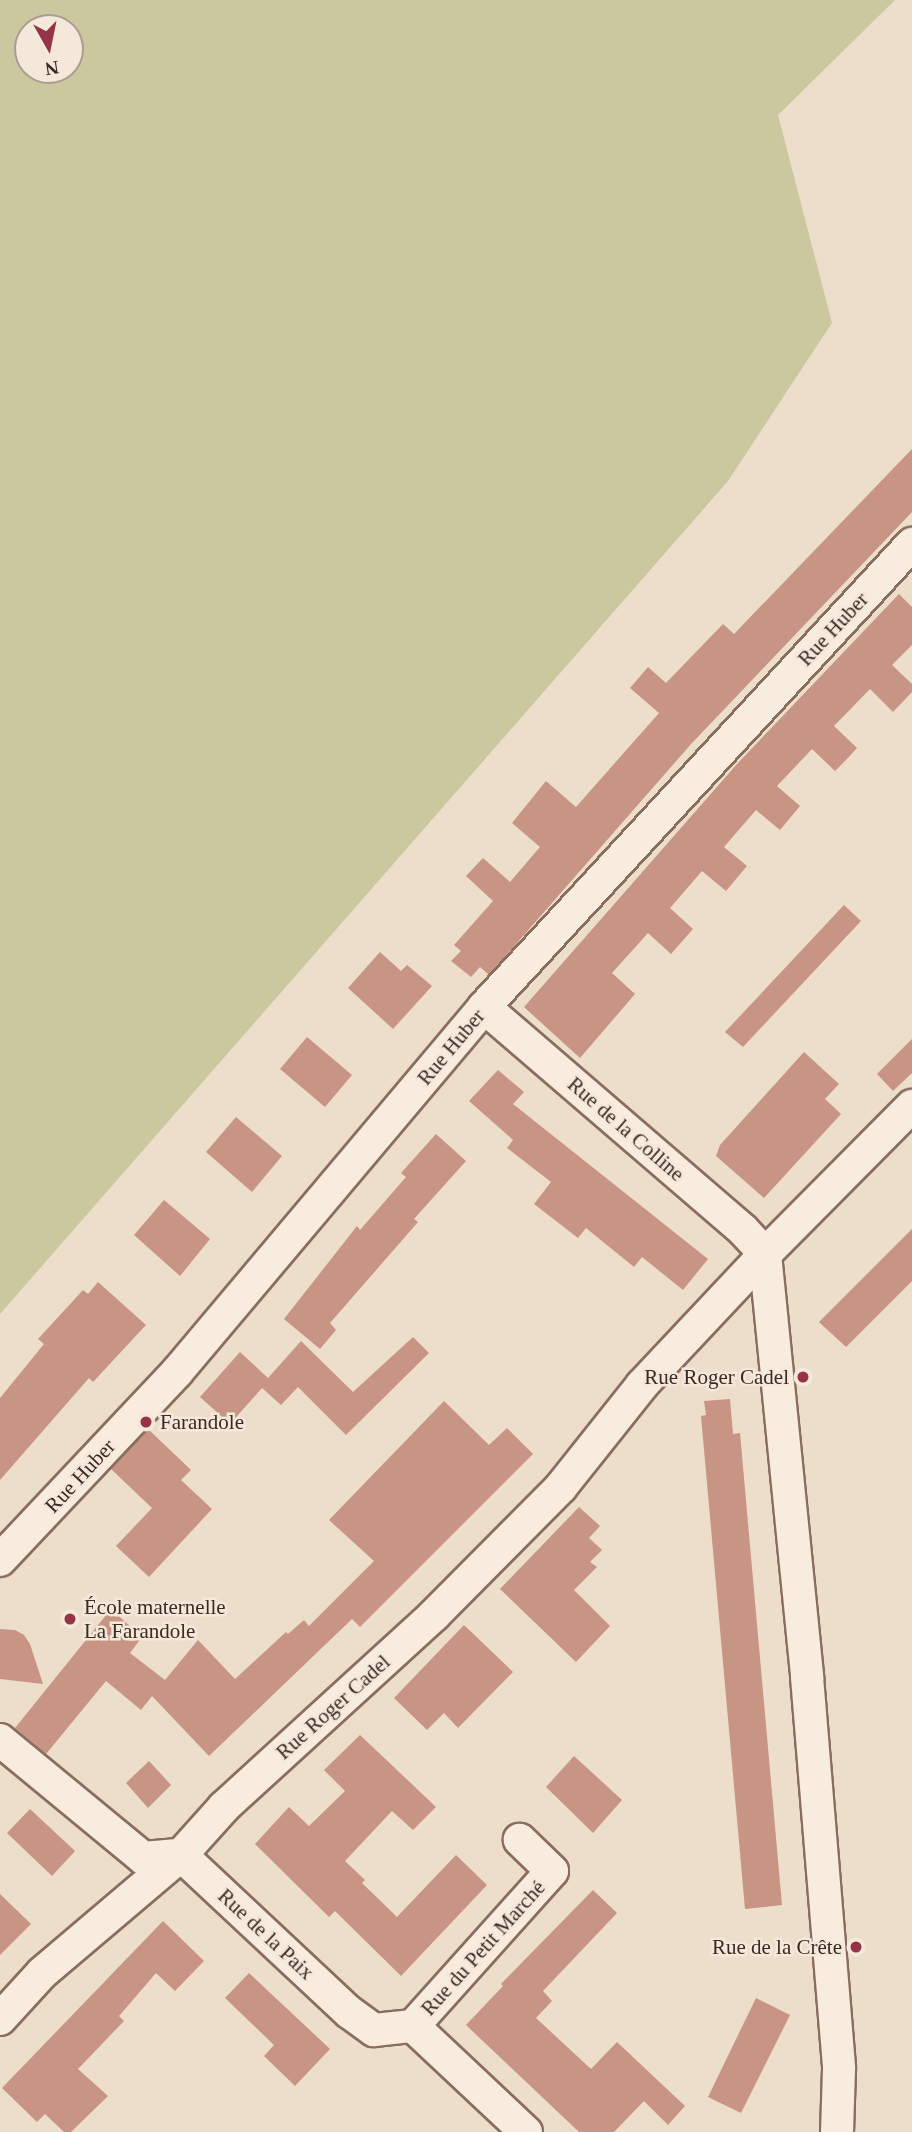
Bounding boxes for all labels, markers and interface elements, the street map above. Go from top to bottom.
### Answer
north arrow [14,14,84,84]
text: N [44,57,60,80]
street label: Rue Huber [793,587,873,671]
street label: Rue Huber [412,1004,490,1090]
street label: Rue de la Colline [562,1071,690,1187]
place label: Rue Roger Cadel [644,1364,789,1390]
marker: Rue Roger Cadel [795,1369,811,1385]
place label: Farandole [160,1409,244,1435]
marker: Farandole [138,1414,154,1430]
street label: Rue Huber [40,1434,120,1518]
place label: École maternelle La Farandole [84,1594,226,1644]
marker: École maternelle La Farandole [62,1611,78,1627]
street label: Rue Roger Cadel [271,1649,395,1765]
street label: Rue du Petit Marché [416,1875,550,2021]
street label: Rue de la Paix [213,1883,319,1985]
place label: Rue de la Crête [712,1934,842,1960]
marker: Rue de la Crête [848,1939,864,1955]

